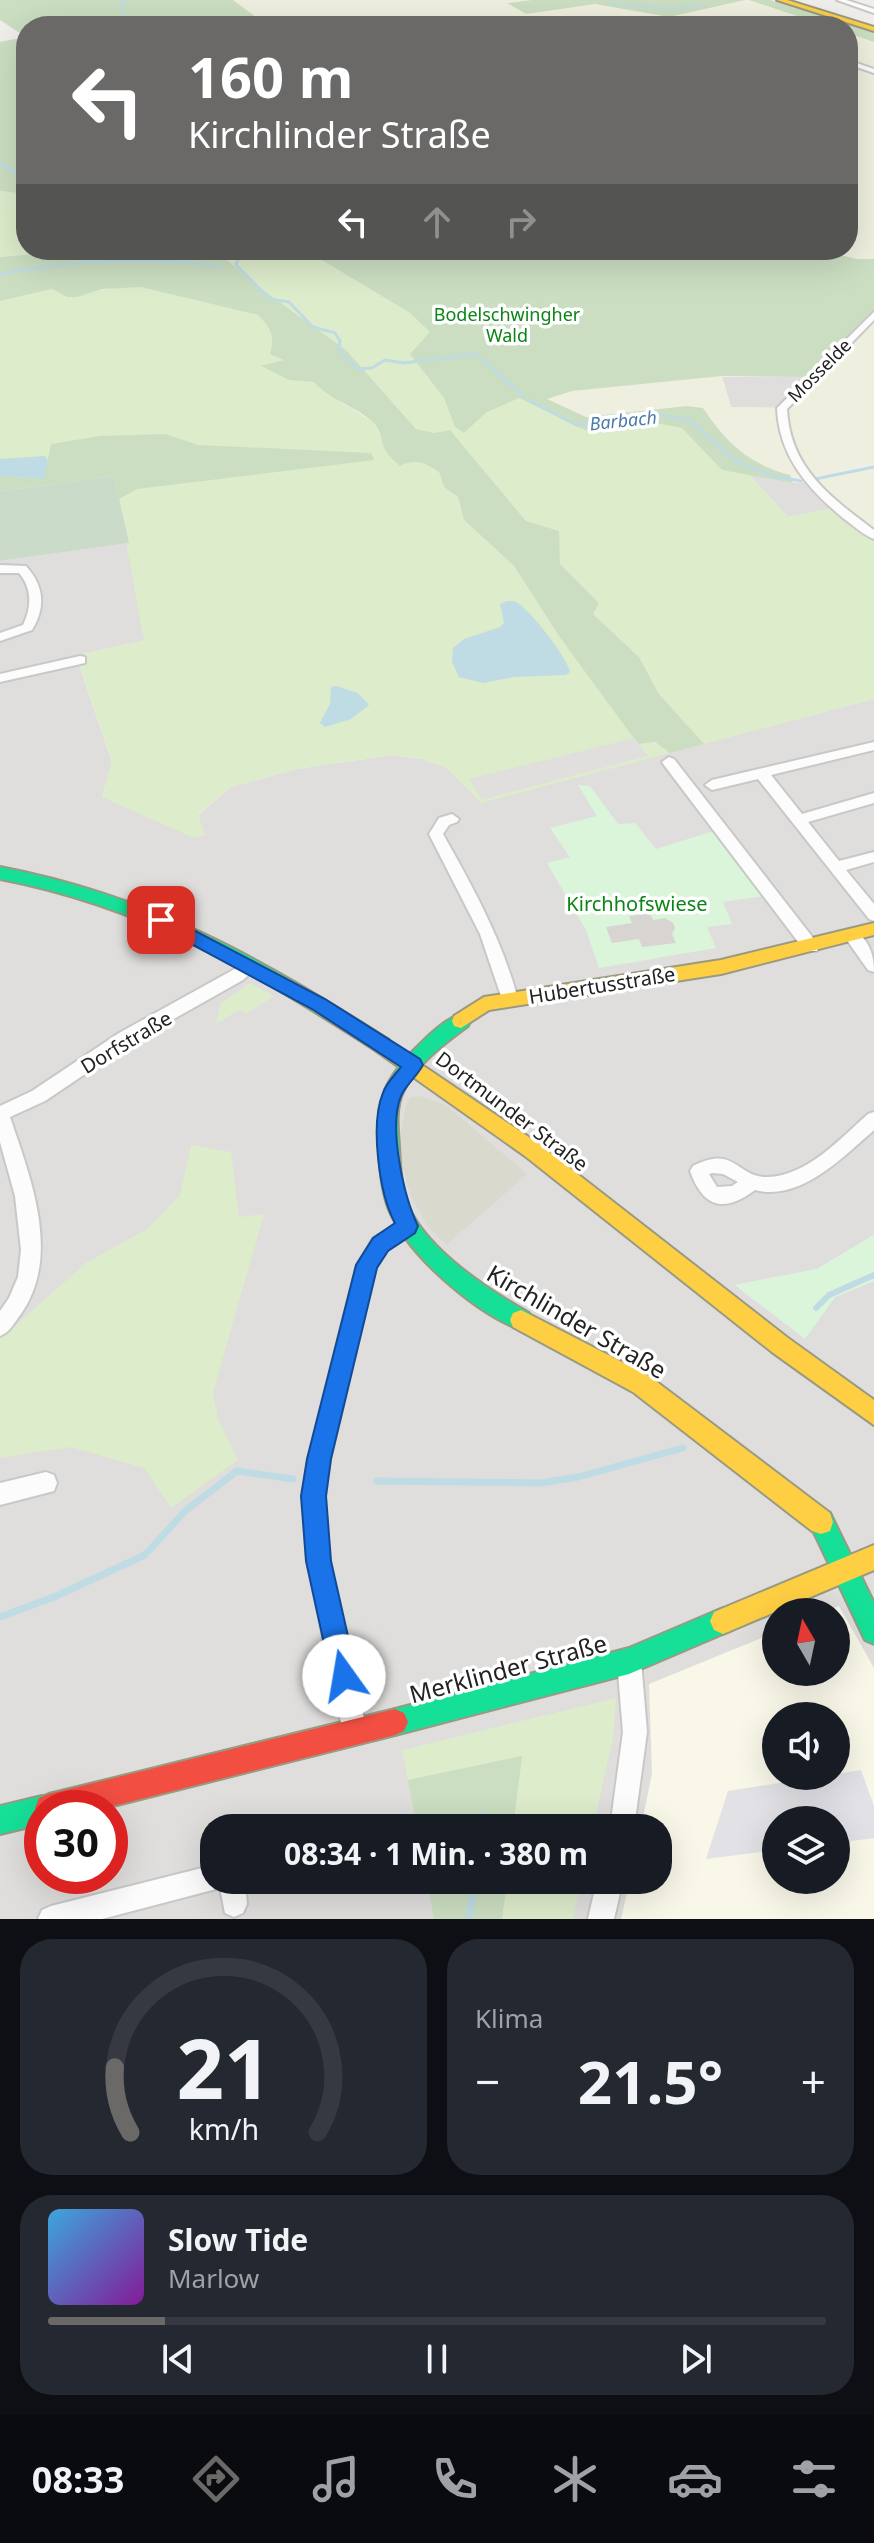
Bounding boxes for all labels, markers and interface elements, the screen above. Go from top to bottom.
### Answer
text: 160 m [188,38,353,114]
icon: left [56,48,160,152]
text: Kirchlinder Straße [188,110,491,159]
icon: left [331,200,375,244]
icon: ahead [415,200,459,244]
icon: right [499,200,543,244]
park label: Bodelschwingher Wald [434,302,581,347]
street label: Mosselde [782,333,856,407]
water label: Barbach [588,405,658,435]
pin [127,886,195,954]
park label: Kirchhofswiese [566,890,708,917]
icon: arrive [139,898,183,942]
street label: Hubertusstraße [527,960,677,1010]
street label: Dorfstraße [75,1004,177,1080]
street label: Dortmunder Straße [430,1045,594,1177]
street label: Kirchlinder Straße [481,1256,673,1386]
north arrow [762,1598,850,1686]
map controls [762,1598,850,1894]
street label: Merklinder Straße [406,1626,610,1710]
position arrow [302,1634,386,1718]
button: sound [762,1702,850,1790]
speed limit sign: 30 [24,1790,128,1894]
button: layers [762,1806,850,1894]
text: 08:34 · 1 Min. · 380 m [284,1833,588,1874]
text: Klima [475,2000,543,2036]
text: 21 [176,2010,271,2123]
text: 21.5° [578,2040,723,2122]
text: − [475,2051,500,2111]
text: + [801,2051,826,2111]
text: km/h [188,2109,259,2148]
text: Slow Tide [168,2219,308,2260]
text: Marlow [168,2260,259,2296]
icon: previous [156,2337,200,2381]
icon: pause [415,2337,459,2381]
icon: next [674,2337,718,2381]
icon: directions [188,2451,244,2507]
icon: music [308,2451,364,2507]
icon: phone [427,2451,483,2507]
icon: climate [547,2451,603,2507]
icon: car [667,2451,723,2507]
icon: filters [786,2451,842,2507]
text: 08:33 [32,2455,124,2504]

